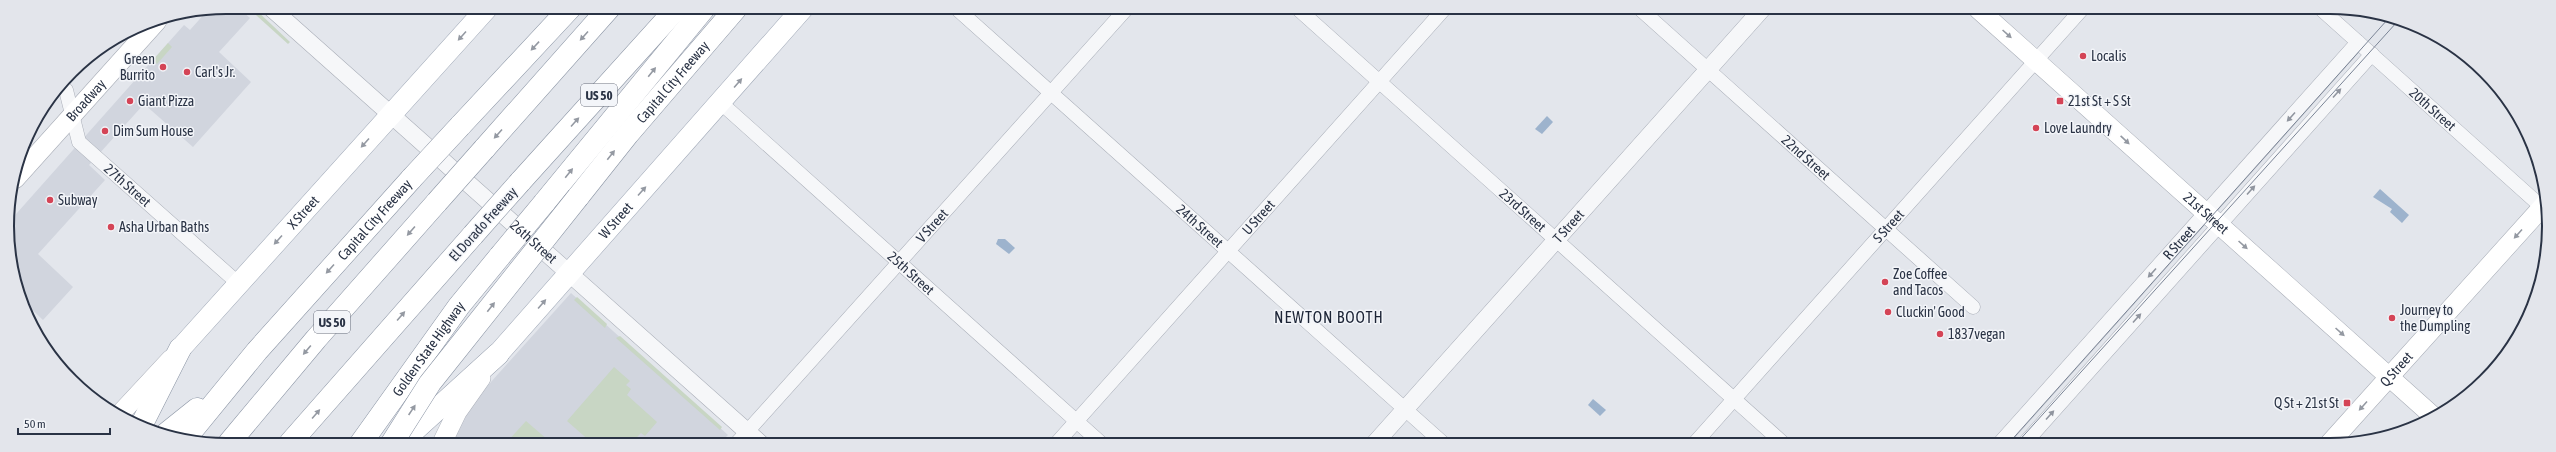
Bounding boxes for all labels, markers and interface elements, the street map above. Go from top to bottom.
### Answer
one-way arrow [2002,30,2012,39]
one-way arrow [457,31,467,41]
one-way arrow [580,31,589,42]
street label: Capital City Freeway [633,38,712,126]
one-way arrow [530,41,540,51]
place label: Localis [2091,48,2127,64]
place label: Green Burrito [120,51,155,83]
marker: Localis [2078,51,2088,61]
marker: Green Burrito [158,62,168,72]
place label: Carl's Jr. [195,64,235,80]
marker: Carl's Jr. [182,67,192,77]
one-way arrow [647,67,656,78]
street label: Broadway [63,76,109,124]
one-way arrow [734,78,743,88]
road number: US 50 [581,84,617,106]
street label: 20th Street [2406,84,2459,134]
one-way arrow [2333,87,2342,98]
place label: Giant Pizza [138,93,194,109]
place label: 21st St + S St [2068,93,2131,109]
marker: Giant Pizza [125,96,135,106]
marker: 21st St + S St [2055,96,2065,106]
one-way arrow [2286,112,2295,123]
one-way arrow [570,117,579,127]
place label: Love Laundry [2044,120,2112,136]
place label: Dim Sum House [113,123,193,139]
marker: Love Laundry [2031,123,2041,133]
marker: Dim Sum House [100,126,110,136]
one-way arrow [494,129,503,138]
street label: 22nd Street [1778,132,1833,183]
one-way arrow [2120,135,2130,145]
one-way arrow [360,138,369,148]
one-way arrow [607,150,616,161]
street label: 27th Street [101,160,154,210]
one-way arrow [565,167,574,178]
street label: Capital City Freeway [334,176,415,263]
street label: El Dorado Freeway [446,184,521,264]
one-way arrow [638,185,647,196]
street label: 23rd Street [1496,185,1549,235]
one-way arrow [2246,185,2255,194]
street label: 21st Street [2180,189,2232,237]
place label: Subway [58,192,98,208]
street label: X Street [284,192,322,232]
marker: Subway [45,195,55,205]
street label: U Street [1239,197,1278,238]
street label: W Street [596,199,636,242]
street label: 24th Street [1173,201,1226,251]
street label: V Street [913,206,951,246]
street label: T Street [1549,206,1587,246]
street label: S Street [1870,206,1907,246]
street label: 26th Street [507,217,560,267]
place label: Asha Urban Baths [119,219,209,235]
marker: Asha Urban Baths [106,222,116,232]
street label: R Street [2160,222,2198,263]
one-way arrow [406,226,415,237]
one-way arrow [2513,229,2522,239]
one-way arrow [274,235,283,244]
one-way arrow [2237,241,2248,250]
street label: 25th Street [885,248,937,298]
one-way arrow [326,264,335,275]
place label: Zoe Coffee and Tacos [1893,266,1947,298]
one-way arrow [2147,268,2157,278]
marker: Zoe Coffee and Tacos [1880,277,1890,287]
street label: Golden State Highway [389,298,468,399]
one-way arrow [538,298,547,309]
one-way arrow [487,301,495,312]
place label: Journey to the Dumpling [2400,302,2470,334]
place label: Cluckin' Good [1896,304,1965,320]
marker: Cluckin' Good [1883,307,1893,317]
district label: NEWTON BOOTH [1274,308,1384,326]
road number: US 50 [314,311,350,333]
one-way arrow [397,311,406,321]
one-way arrow [2132,313,2141,323]
marker: Journey to the Dumpling [2387,313,2397,323]
place label: 1837vegan [1948,326,2005,342]
one-way arrow [2335,327,2345,336]
marker: 1837vegan [1935,329,1945,339]
one-way arrow [302,345,311,356]
street label: Q Street [2377,349,2416,390]
place label: Q St + 21st St [2274,395,2339,411]
marker: Q St + 21st St [2342,398,2352,408]
one-way arrow [2358,401,2368,411]
one-way arrow [408,405,416,415]
one-way arrow [311,408,320,419]
scale bar [18,410,110,436]
one-way arrow [2045,410,2055,420]
text: 50 m [24,417,46,431]

